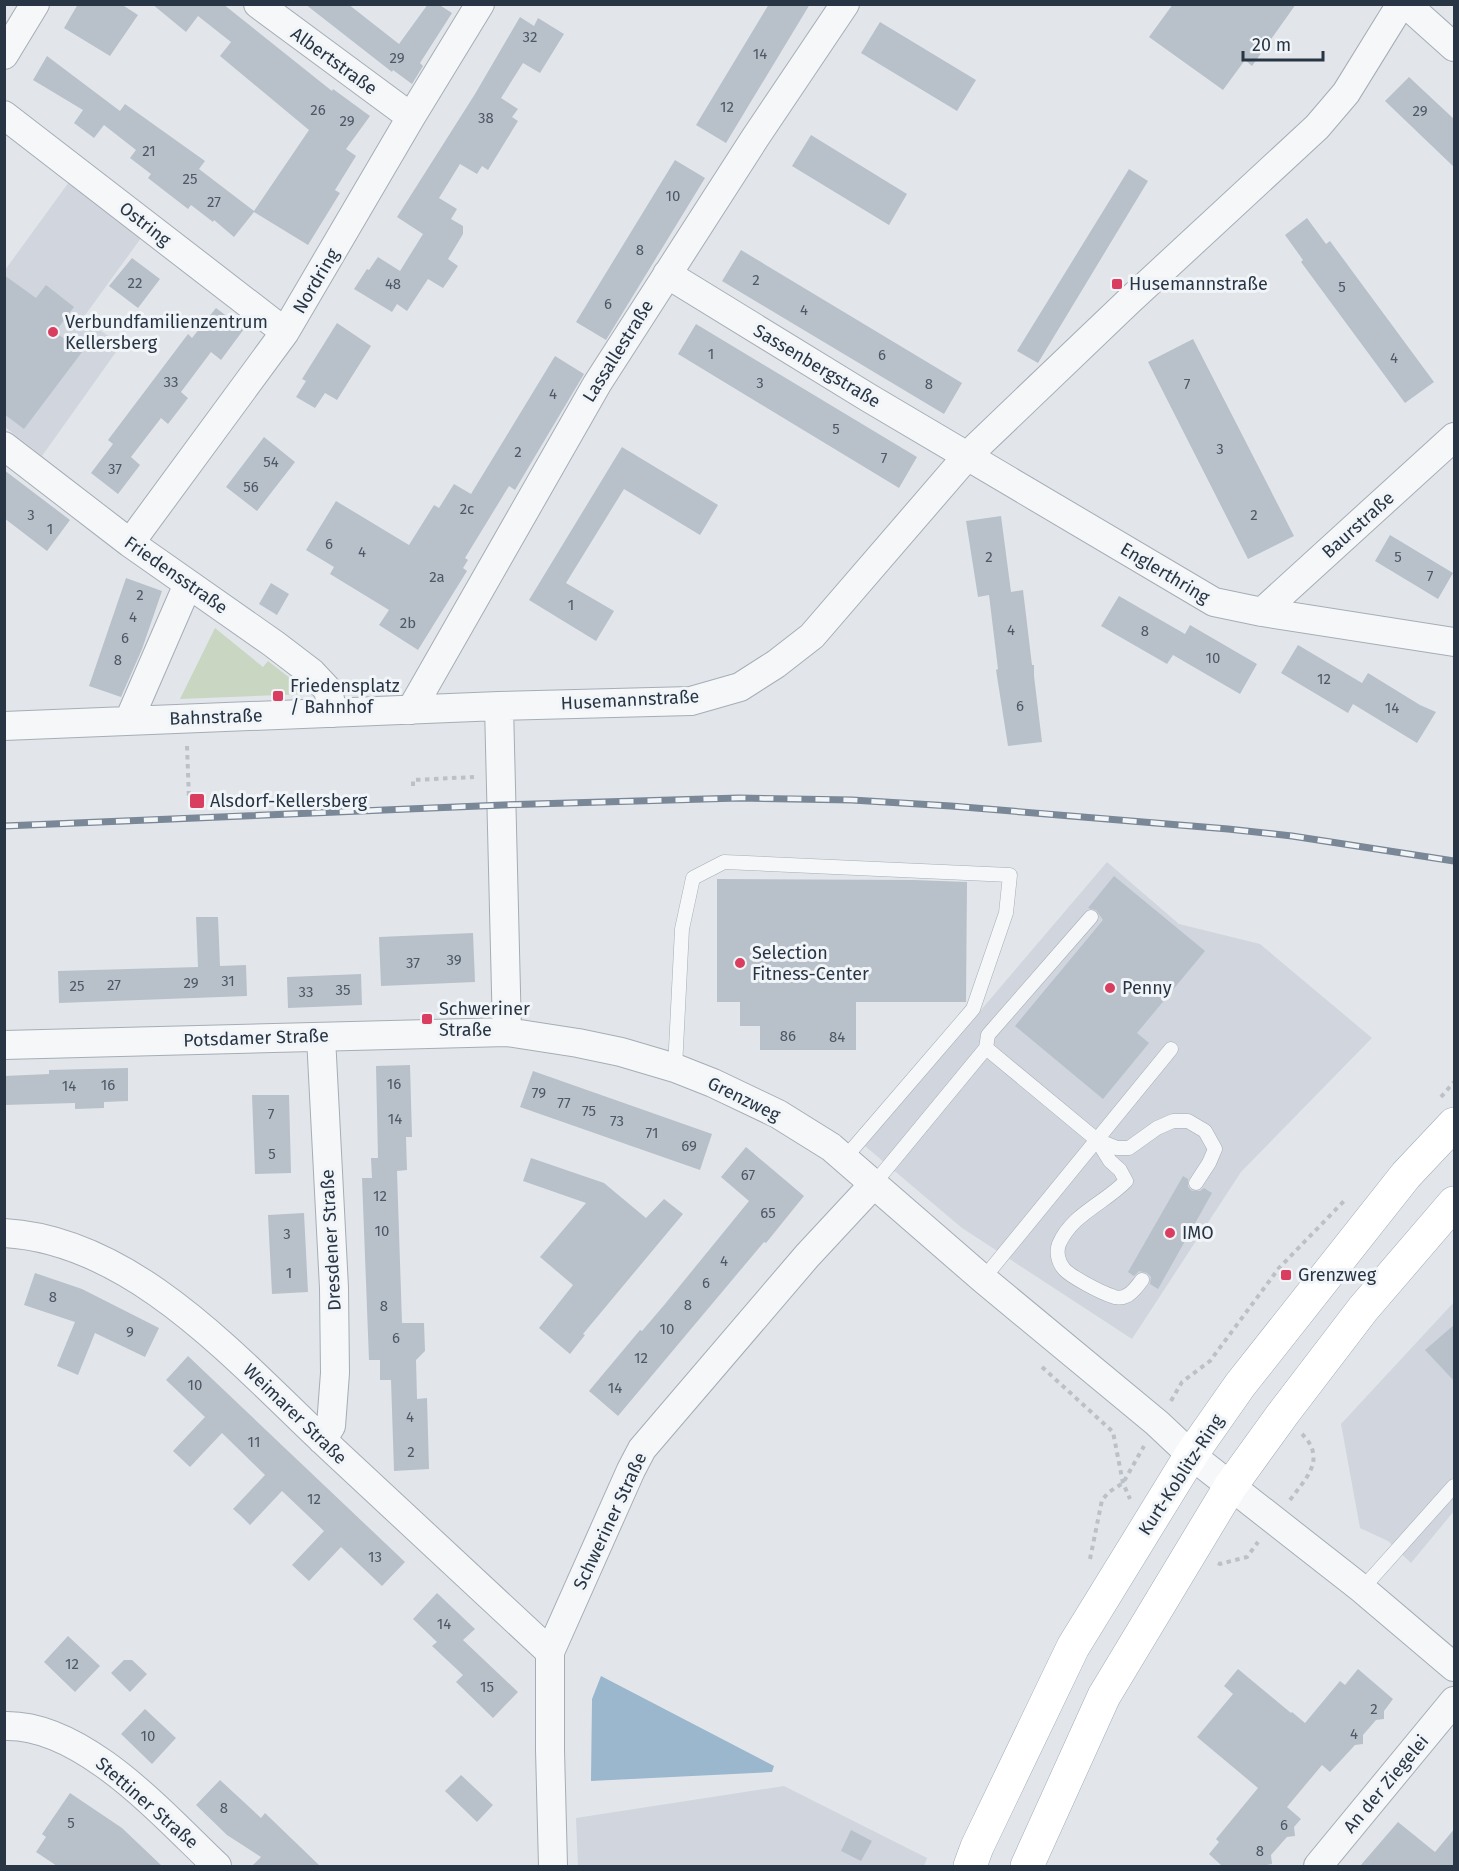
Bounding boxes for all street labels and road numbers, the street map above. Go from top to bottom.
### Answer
street label: Albertstraße [287,22,381,100]
street label: Ostring [115,197,176,251]
street label: Nordring [288,244,344,317]
street label: Lassallestraße [578,296,658,406]
street label: Sassenbergstraße [749,319,885,413]
street label: Baurstraße [1317,487,1399,563]
street label: Friedensstraße [120,531,232,619]
street label: Englerthring [1116,538,1214,609]
street label: Husemannstraße [560,685,700,715]
street label: Bahnstraße [169,704,263,730]
street label: Potsdamer Straße [183,1024,329,1052]
street label: Grenzweg [704,1072,784,1126]
street label: Dresdener Straße [316,1169,346,1311]
street label: Weimarer Straße [239,1359,351,1469]
street label: Kurt-Koblitz-Ring [1134,1410,1229,1540]
street label: Schweriner Straße [569,1449,651,1593]
street label: An der Ziegelei [1339,1731,1433,1837]
street label: Stettiner Straße [91,1752,203,1854]

